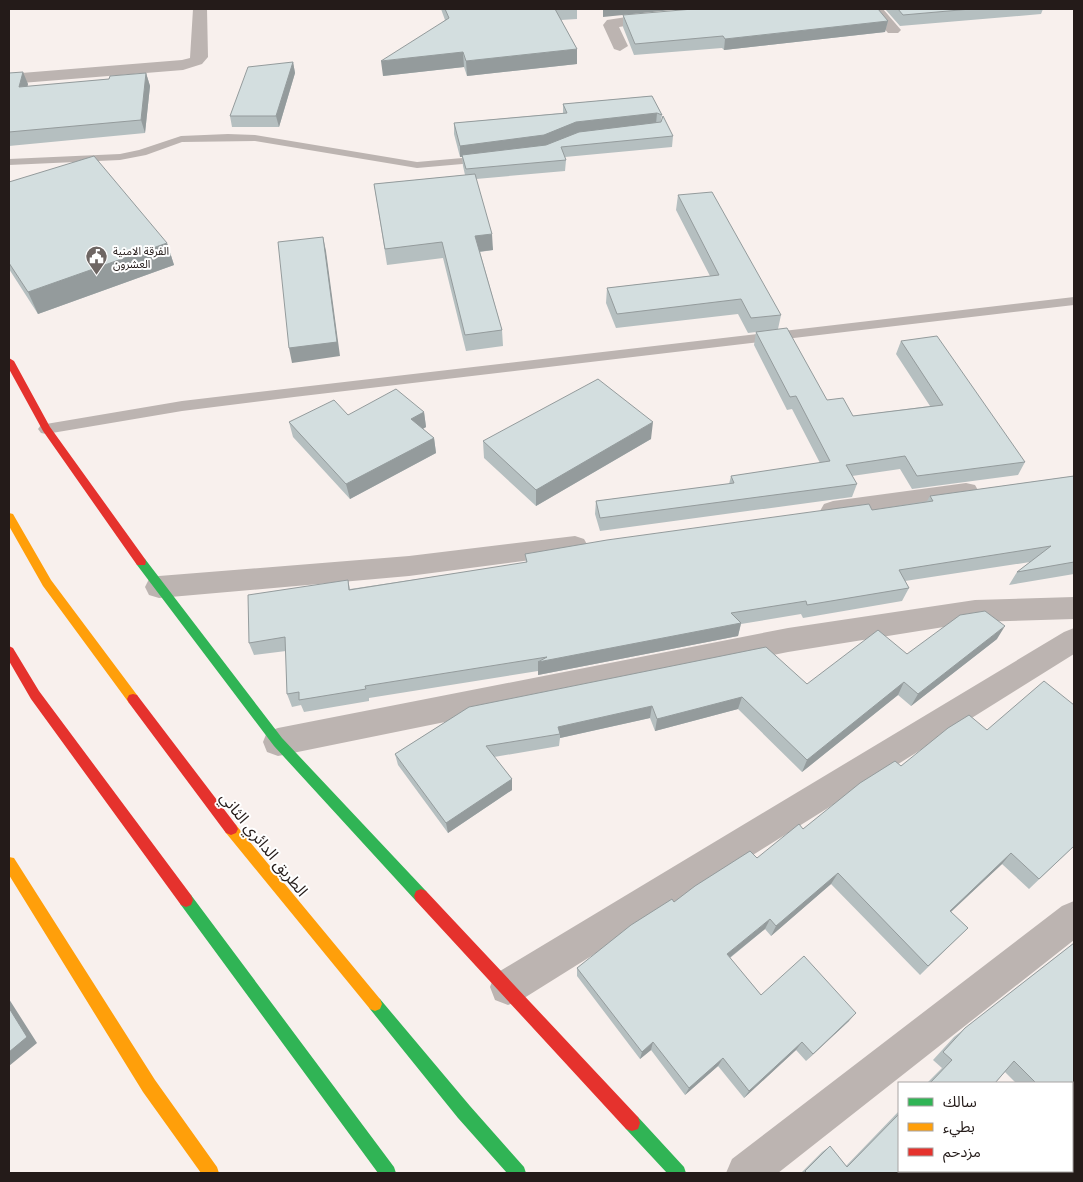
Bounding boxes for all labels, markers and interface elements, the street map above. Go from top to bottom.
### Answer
public building icon: الفرقة الامنية العشرون [85,245,109,276]
place label: الفرقة الامنية العشرون [113,245,169,271]
street label: الطريق الدائري الثاني [214,788,312,902]
legend [898,1082,1073,1172]
text: سالك [943,1093,977,1111]
text: بطيء [943,1118,975,1138]
text: مزدحم [943,1143,981,1163]

